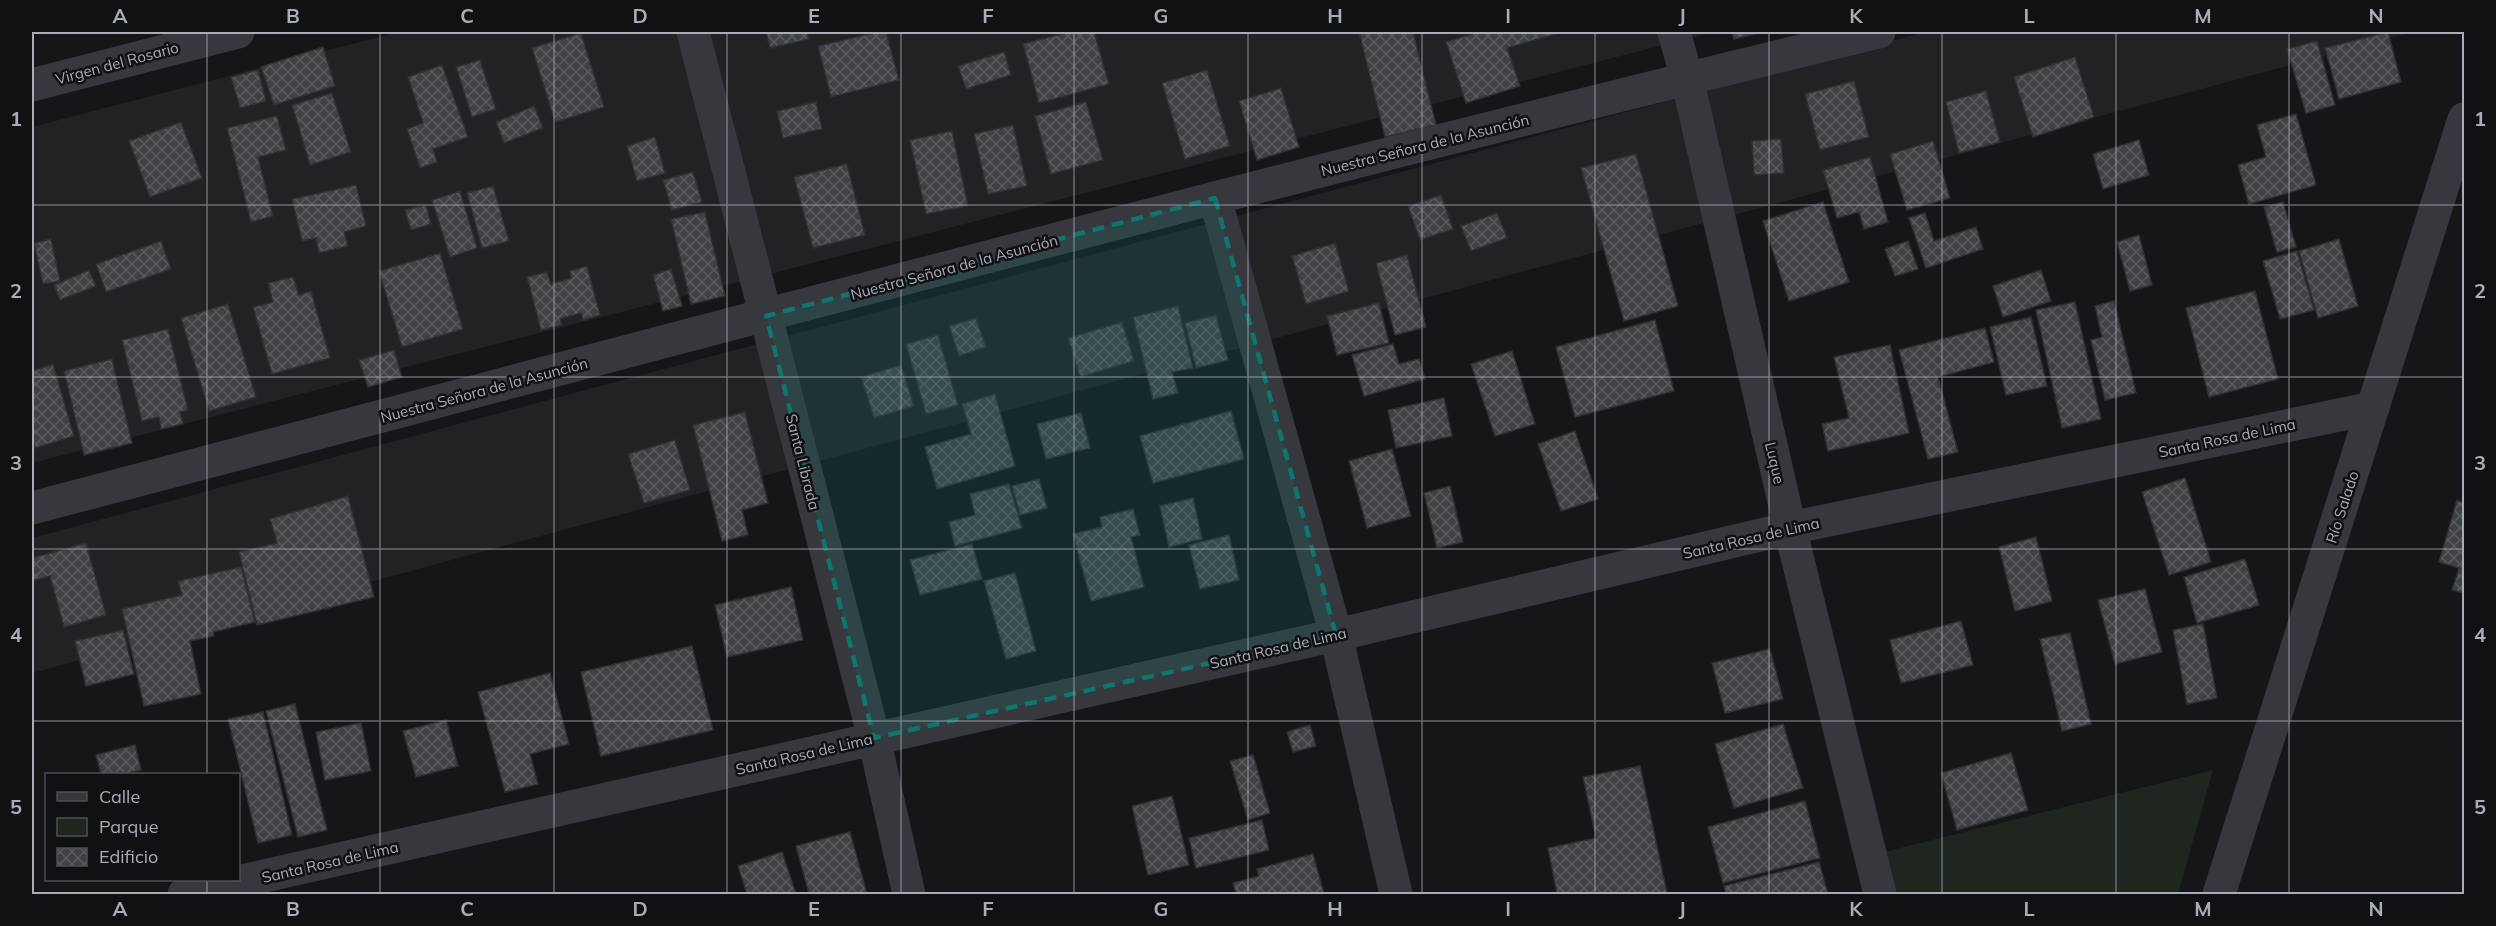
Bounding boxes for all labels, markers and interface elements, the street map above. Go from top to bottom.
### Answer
text: A [113,3,128,28]
text: B [286,3,300,28]
text: C [460,3,474,28]
text: D [632,3,648,28]
text: E [808,3,820,28]
text: F [982,3,994,28]
text: G [1154,3,1168,28]
text: H [1327,3,1343,28]
text: I [1505,3,1511,28]
text: J [1678,3,1686,28]
text: K [1849,3,1863,28]
text: L [2023,3,2035,28]
text: M [2194,3,2212,28]
text: N [2368,3,2384,28]
street label: Virgen del Rosario [53,37,181,89]
text: 1 [10,106,22,131]
text: 1 [2474,106,2486,131]
street label: Nuestra Señora de la Asunción [1319,110,1531,180]
street label: Nuestra Señora de la Asunción [848,230,1060,304]
text: 2 [10,278,22,303]
text: 2 [2474,278,2486,303]
street label: Nuestra Señora de la Asunción [378,353,590,427]
street label: Santa Librada [782,412,824,512]
street label: Santa Rosa de Lima [2157,414,2297,462]
street label: Luque [1761,440,1789,486]
text: 3 [10,450,22,475]
text: 3 [2474,450,2486,475]
street label: Río Salado [2321,468,2363,546]
street label: Santa Rosa de Lima [1681,513,1821,563]
text: 4 [10,622,22,647]
text: 4 [2474,622,2486,647]
street label: Santa Rosa de Lima [1208,623,1348,673]
street label: Santa Rosa de Lima [734,729,874,779]
legend [45,773,240,881]
text: Calle [99,785,140,808]
text: 5 [10,794,22,819]
text: 5 [2474,794,2486,819]
text: Parque [99,815,158,838]
street label: Santa Rosa de Lima [260,837,400,887]
text: Edificio [99,845,158,868]
text: A [113,896,128,921]
text: B [286,896,300,921]
text: C [460,896,474,921]
text: D [632,896,648,921]
text: E [808,896,820,921]
text: F [982,896,994,921]
text: G [1154,896,1168,921]
text: H [1327,896,1343,921]
text: I [1505,896,1511,921]
text: J [1678,896,1686,921]
text: K [1849,896,1863,921]
text: L [2023,896,2035,921]
text: M [2194,896,2212,921]
text: N [2368,896,2384,921]

